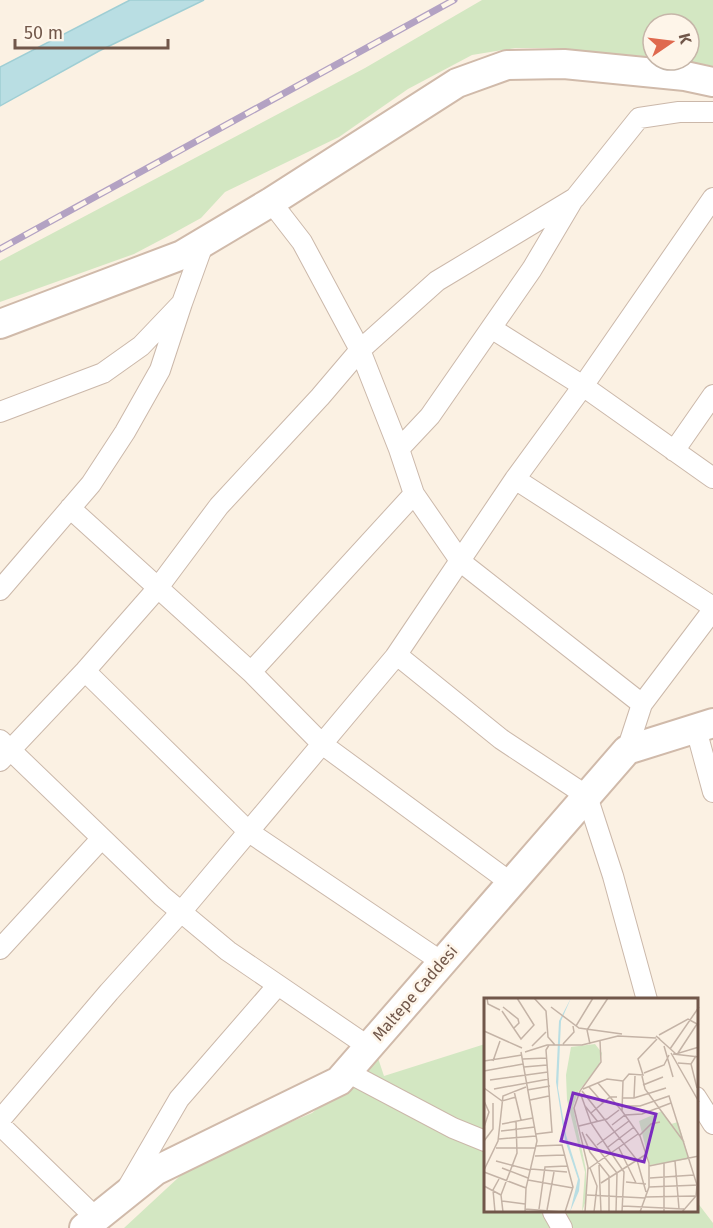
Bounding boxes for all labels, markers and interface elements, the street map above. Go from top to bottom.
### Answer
scale bar [15,12,168,50]
north arrow [641,12,701,72]
text: 50 m [24,22,63,44]
text: K [675,31,696,47]
street label: Maltepe Caddesi [369,942,461,1044]
inset map [484,998,698,1213]

